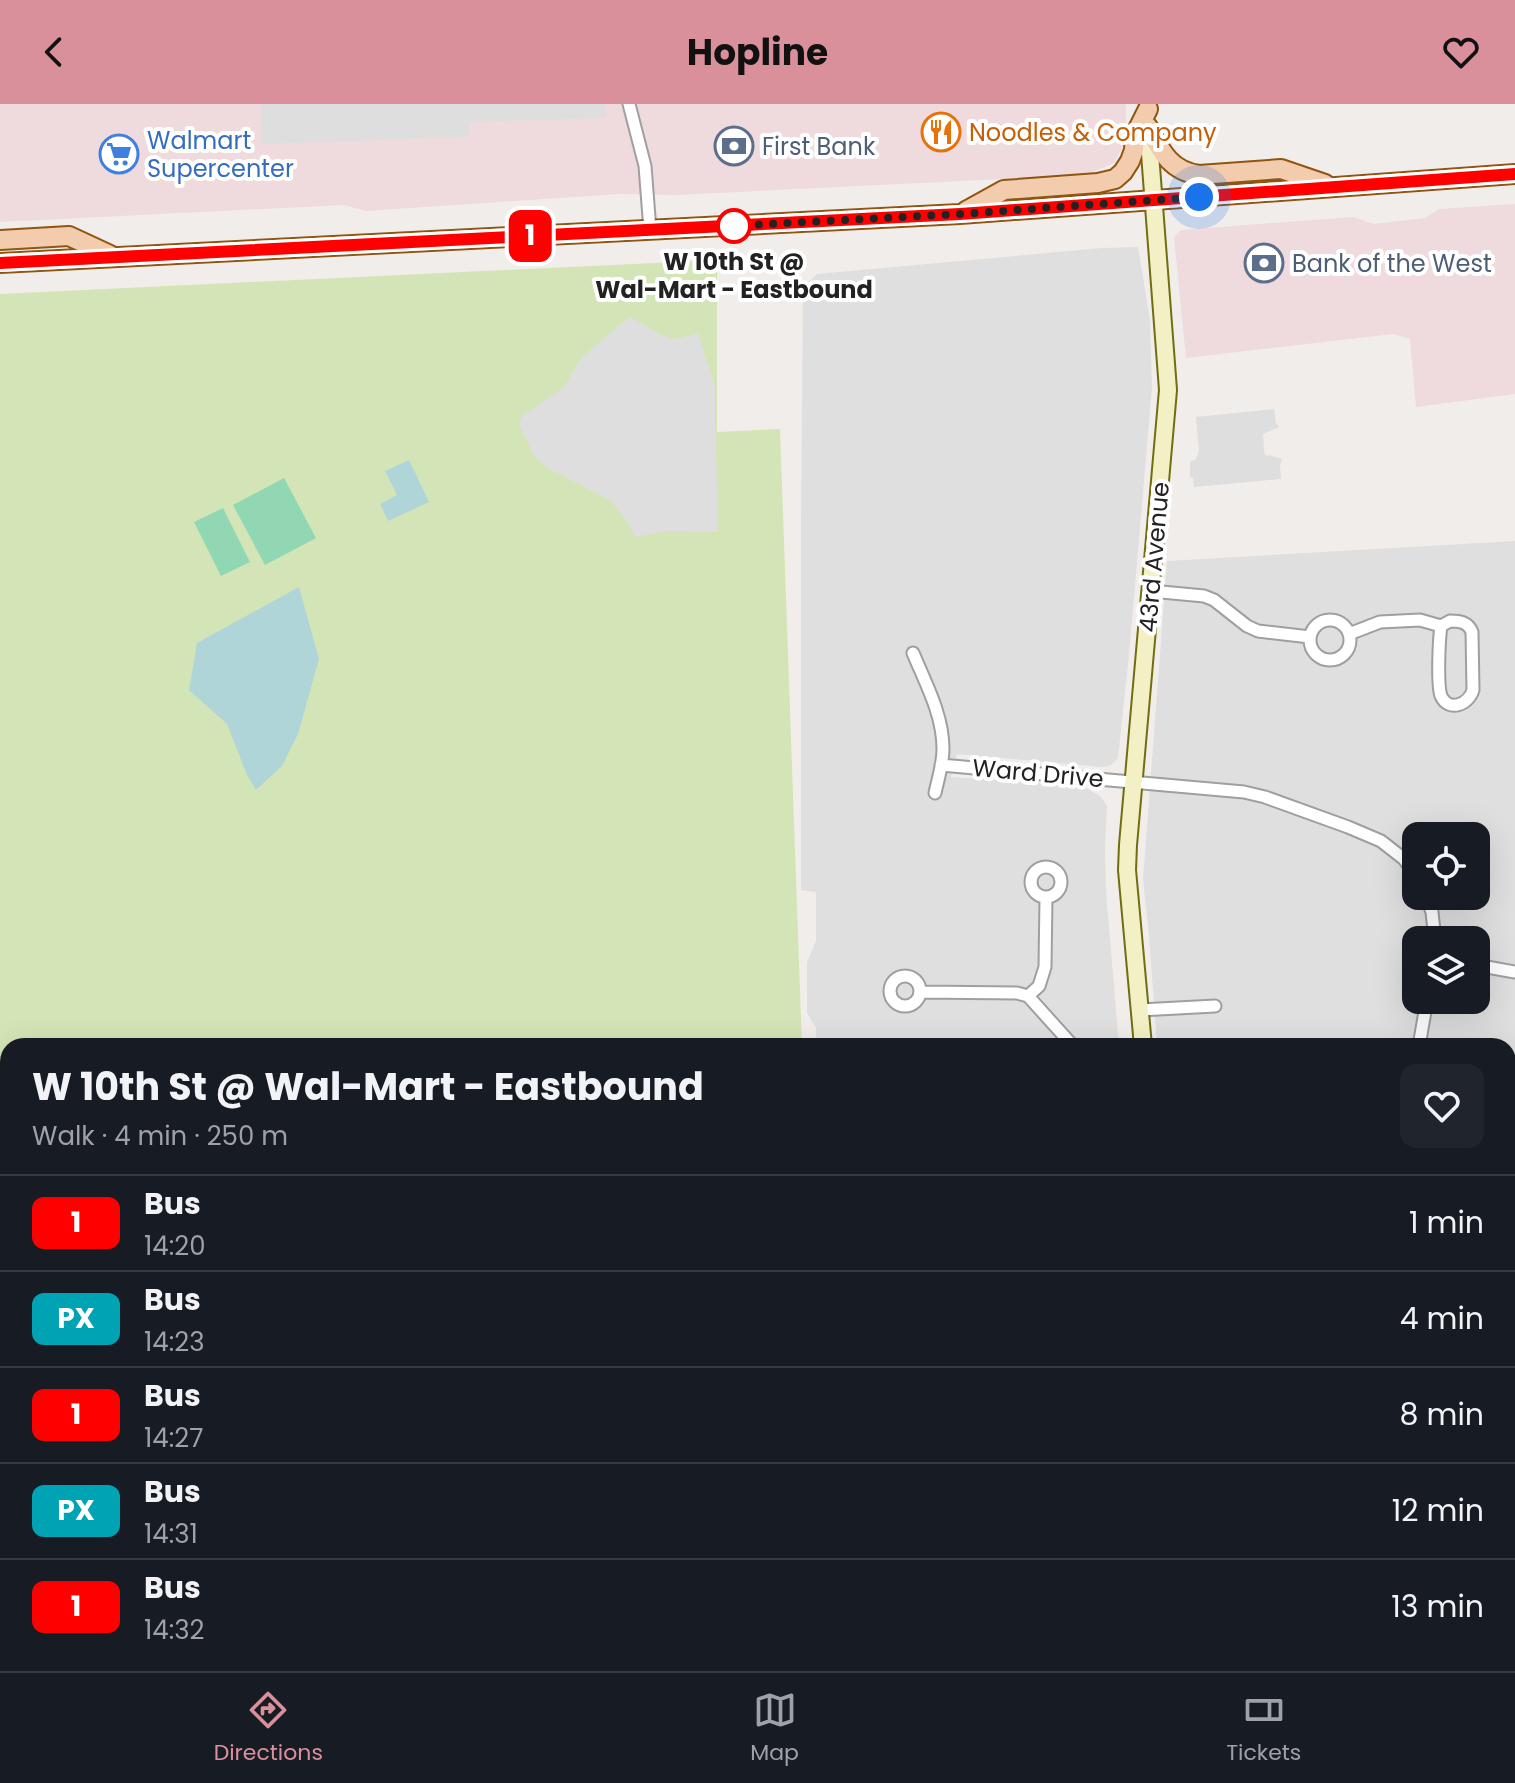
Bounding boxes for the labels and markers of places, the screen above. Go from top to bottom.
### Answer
restaurant icon: Noodles & Company [920,111,962,153]
place label: Noodles & Company [969,116,1217,149]
place label: Walmart Supercenter [147,124,294,185]
bank icon: First Bank [713,125,755,167]
place label: First Bank [762,130,876,163]
supermarket icon: Walmart Supercenter [98,133,140,175]
marker: W 10th St @ Wal-Mart - Eastbound [717,209,751,243]
bank icon: Bank of the West [1243,242,1285,284]
place label: W 10th St @ Wal-Mart - Eastbound [595,245,873,306]
place label: Bank of the West [1292,247,1492,280]

